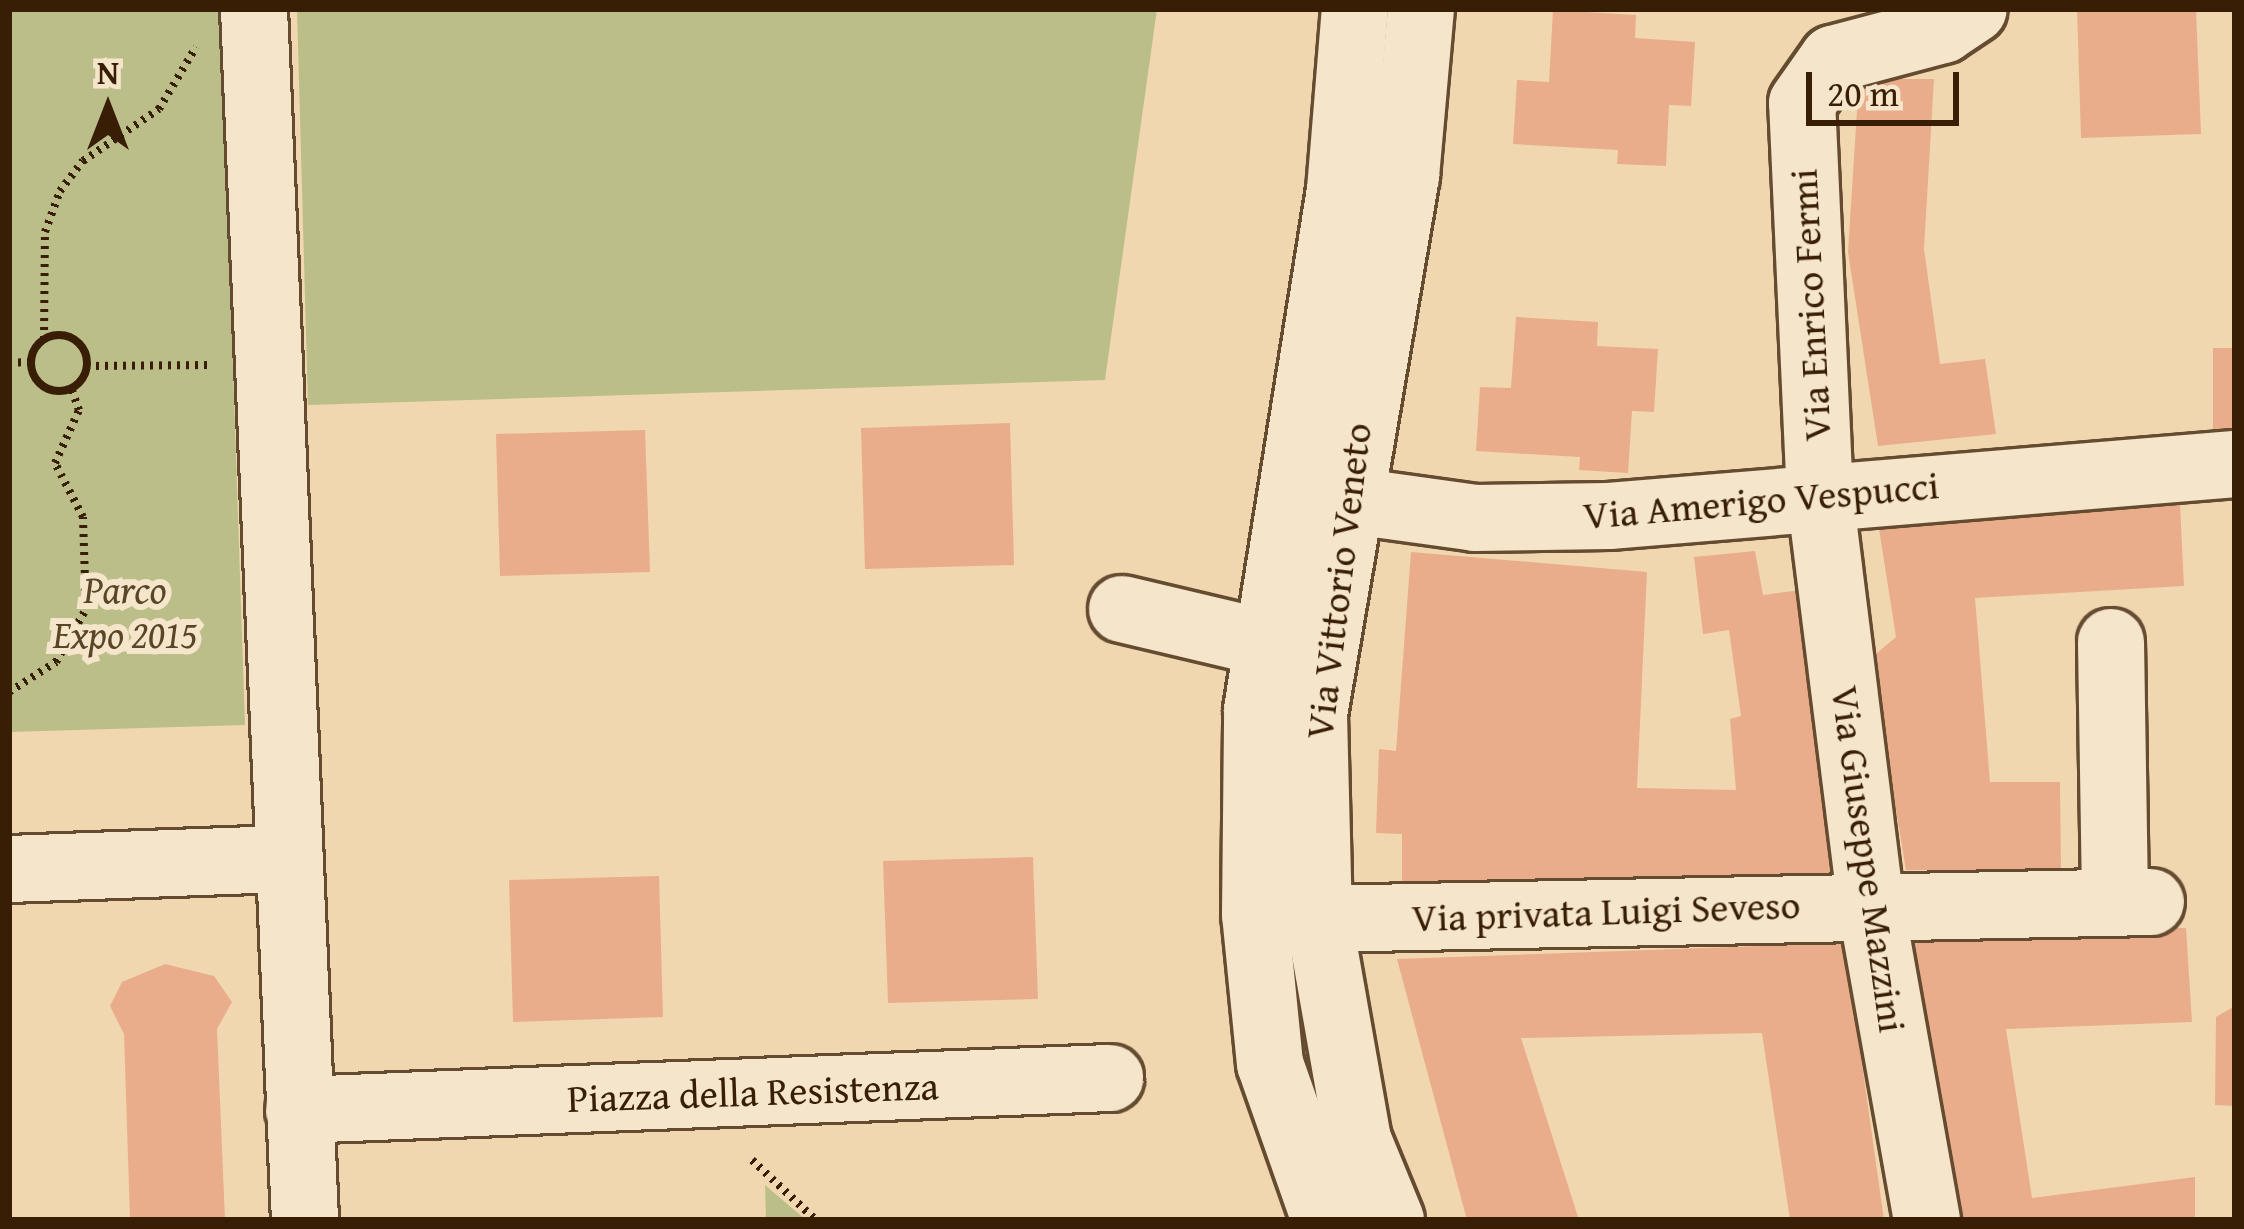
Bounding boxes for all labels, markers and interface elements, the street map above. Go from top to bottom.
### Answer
north arrow [48,48,168,168]
text: N [97,48,119,96]
scale bar [1812,48,1965,122]
text: 20 m [1827,66,1899,119]
street label: Via Enrico Fermi [1779,168,1841,442]
street label: Via Vittorio Veneto [1295,420,1381,742]
street label: Via Amerigo Vespucci [1581,461,1941,539]
park label: Parco Expo 2015 [53,567,197,658]
street label: Via Giuseppe Mazzini [1821,683,1917,1035]
street label: Via privata Luigi Seveso [1411,881,1801,941]
street label: Piazza della Resistenza [566,1062,940,1122]

